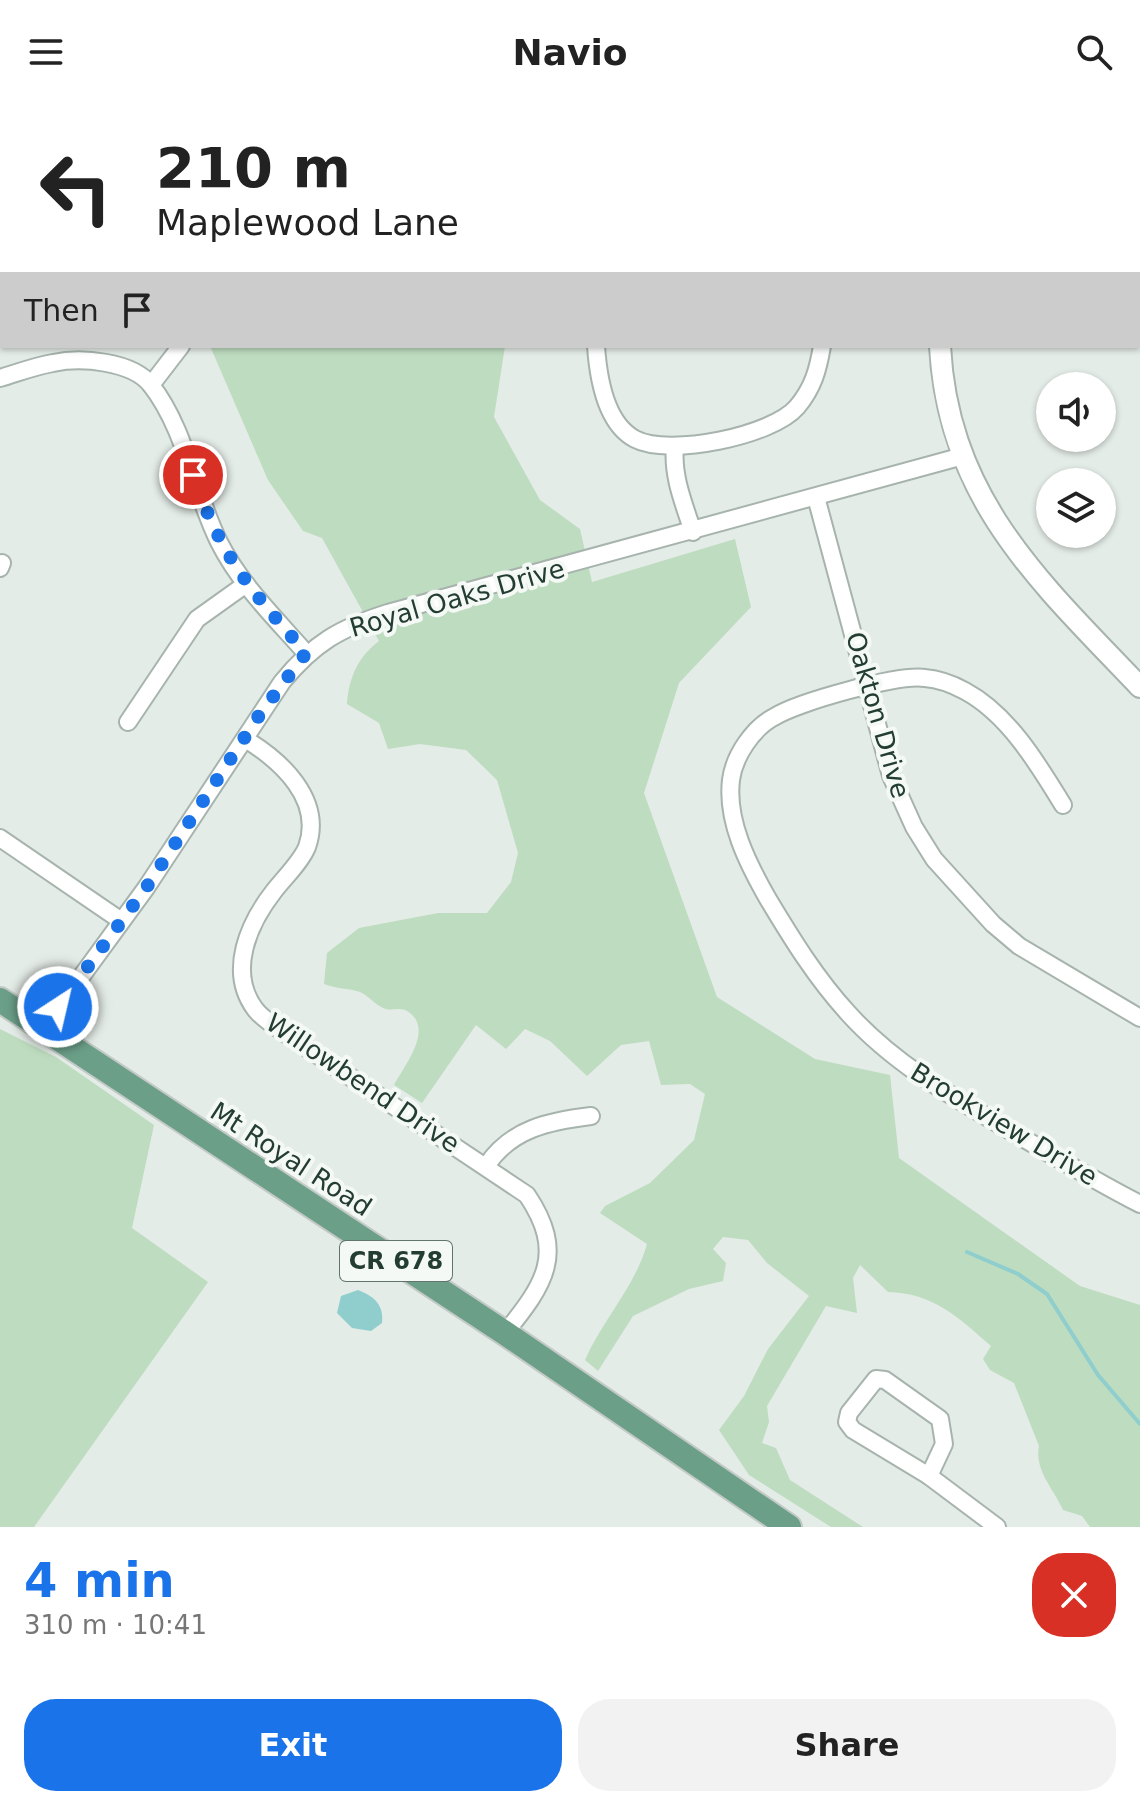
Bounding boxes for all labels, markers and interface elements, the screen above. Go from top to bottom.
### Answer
icon: menu [24,30,68,74]
icon: search [1072,30,1116,74]
text: Navio [513,32,627,73]
text: 210 m [156,135,351,200]
icon: left [24,136,128,240]
text: Maplewood Lane [156,202,459,243]
icon: arrive [115,288,159,332]
text: Then [24,293,99,328]
map controls [1036,372,1116,548]
button: sound [1036,372,1116,452]
pin [159,441,227,509]
icon: arrive [171,453,215,497]
button: layers [1036,468,1116,548]
street label: Royal Oaks Drive [346,553,568,643]
street label: Oakton Drive [840,628,916,802]
position arrow [16,965,100,1049]
street label: Willowbend Drive [260,1007,466,1159]
street label: Brookview Drive [905,1056,1103,1192]
street label: Mt Royal Road [205,1096,377,1222]
road number: CR 678 [340,1241,452,1281]
text: 4 min [24,1552,175,1608]
button: close [1032,1553,1116,1637]
text: 310 m · 10:41 [24,1610,207,1640]
button: Exit [24,1699,562,1791]
button: Share [578,1699,1116,1791]

